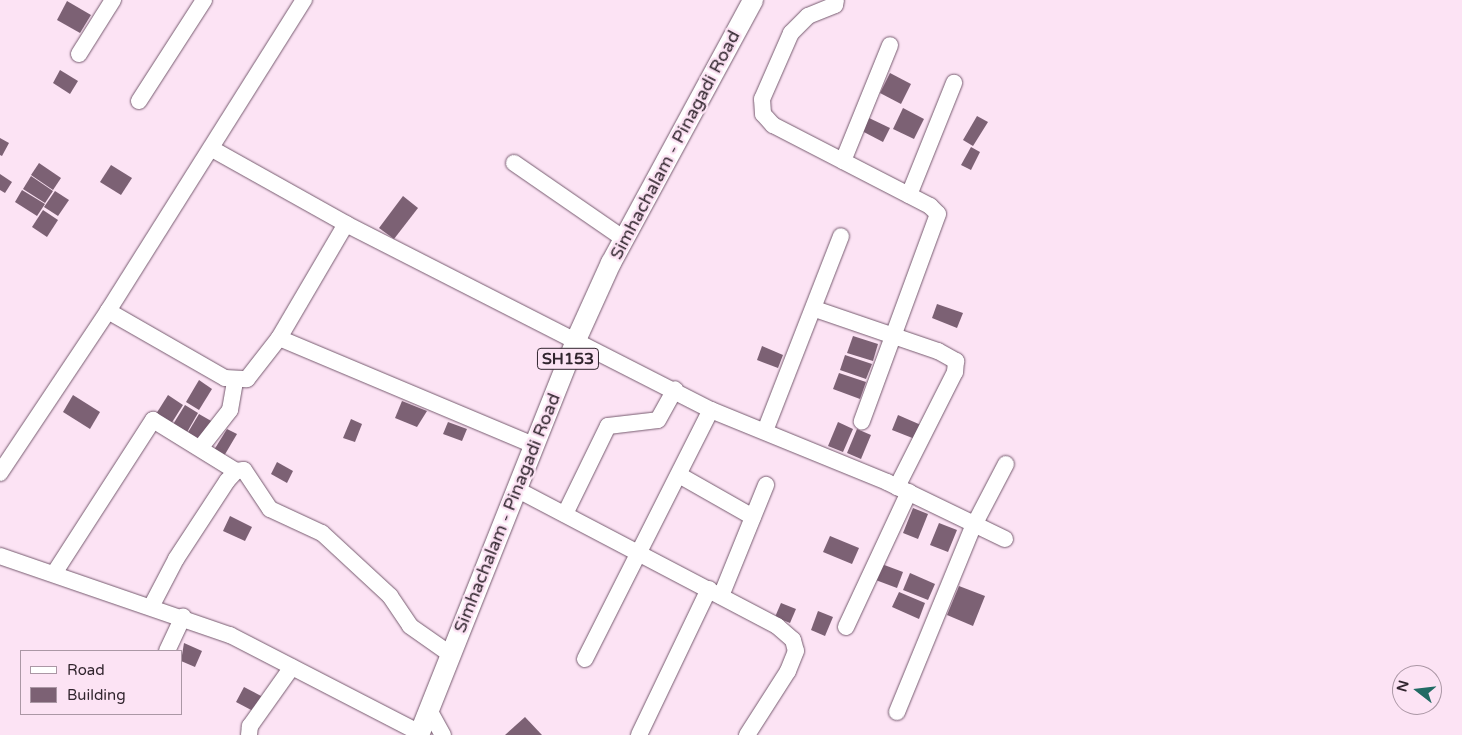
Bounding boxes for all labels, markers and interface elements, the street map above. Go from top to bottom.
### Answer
street label: Simhachalam - Pinagadi Road [605,27,745,263]
road number: SH153 [537,346,599,372]
street label: Simhachalam - Pinagadi Road [449,390,565,636]
legend [20,650,182,715]
text: Road [67,661,105,679]
north arrow [1392,665,1442,715]
text: N [1393,678,1413,694]
text: Building [67,686,126,704]

